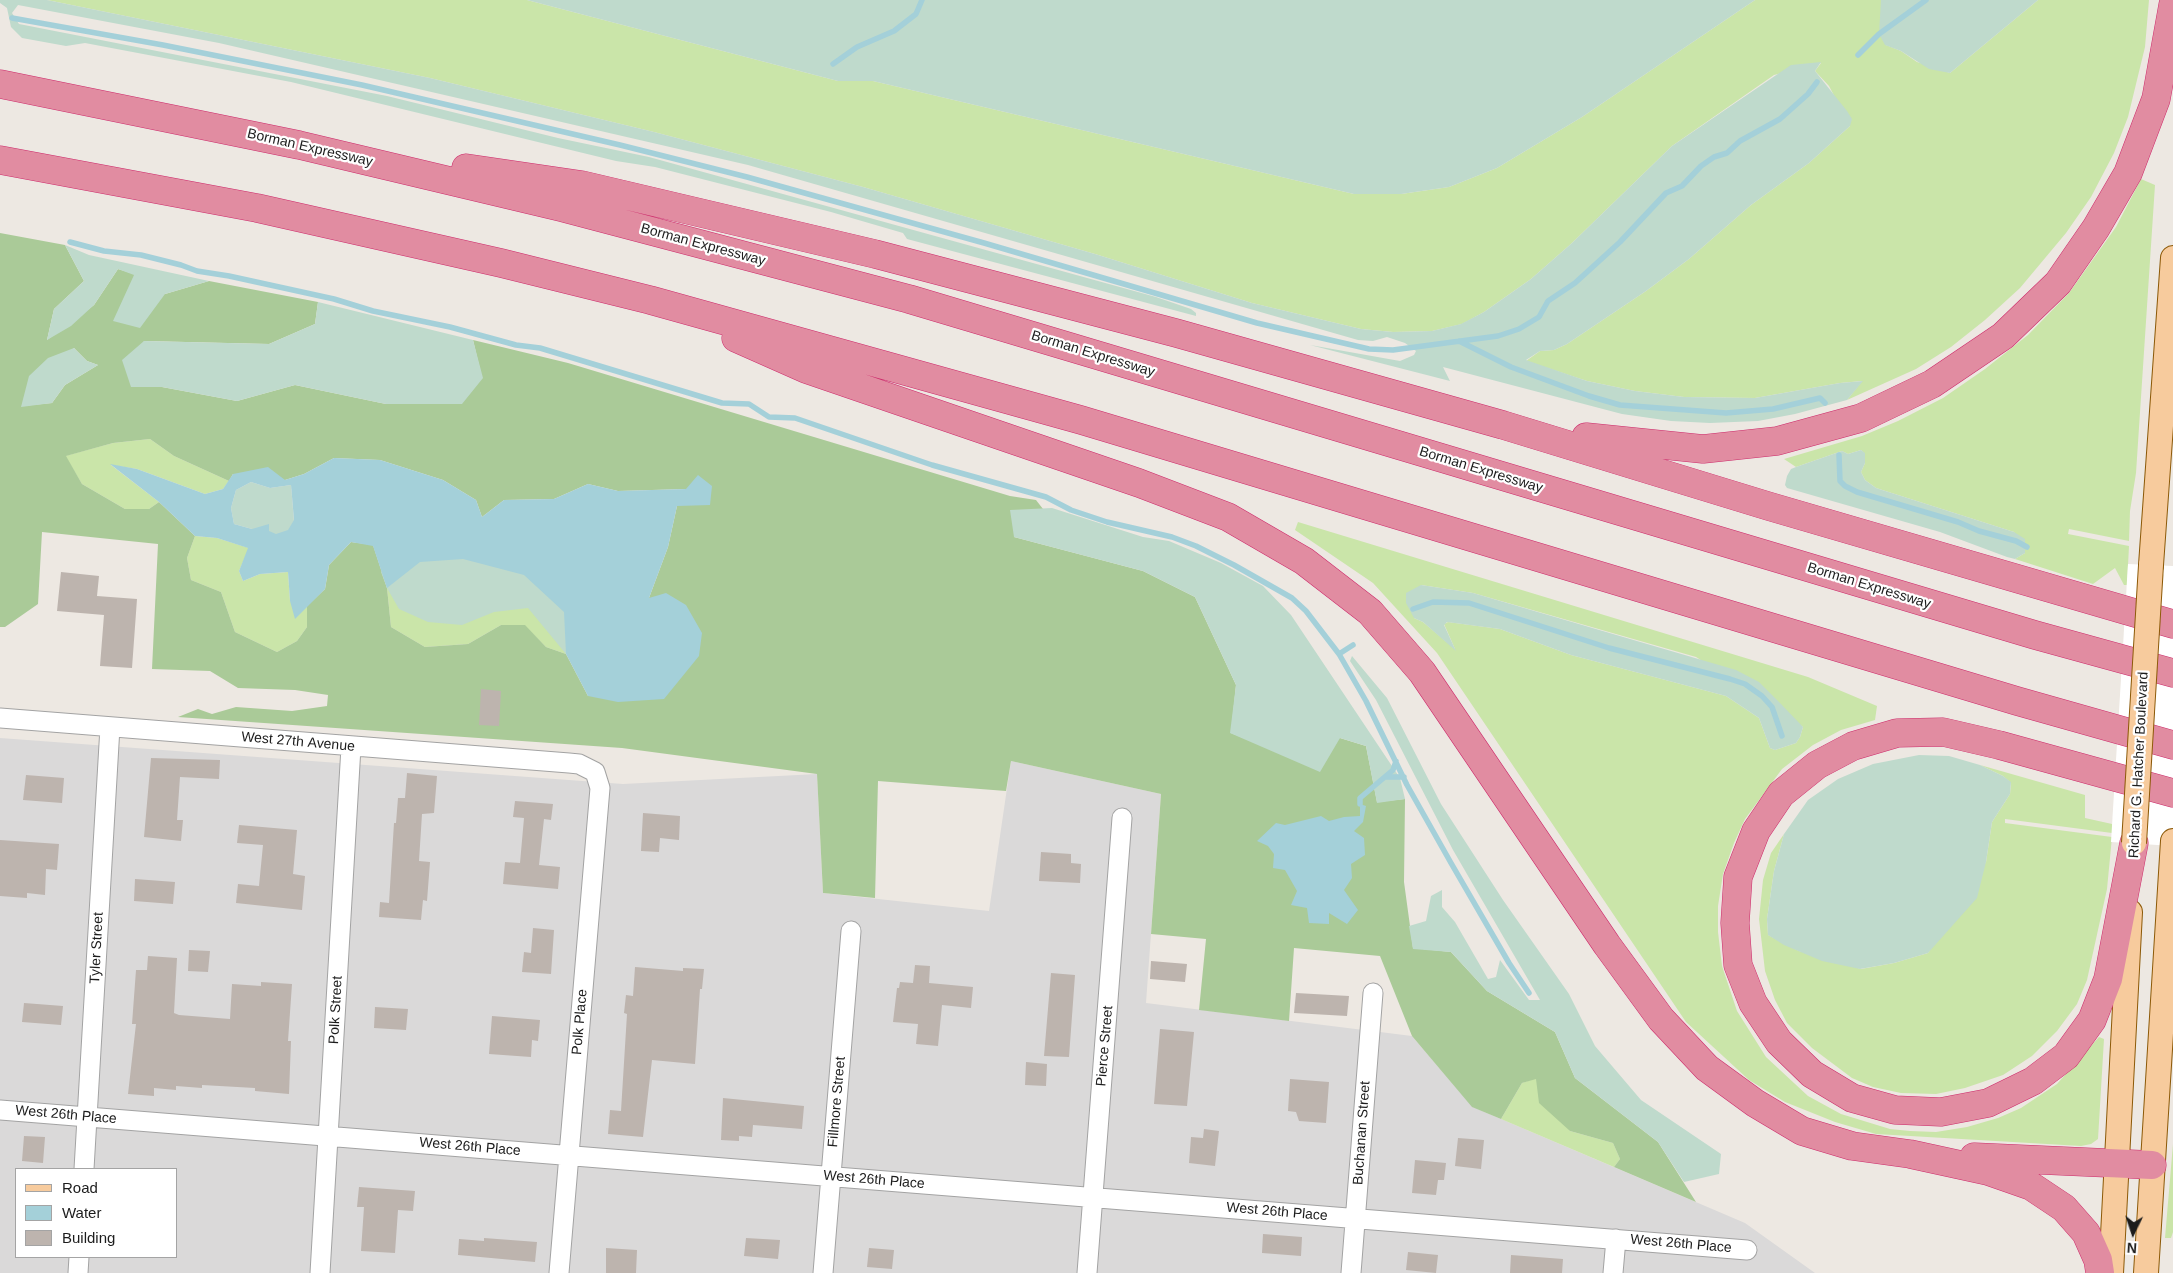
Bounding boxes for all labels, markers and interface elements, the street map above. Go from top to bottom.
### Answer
street label: Borman Expressway [246,125,374,171]
street label: Borman Expressway [639,220,767,270]
street label: Borman Expressway [1029,327,1157,381]
street label: Borman Expressway [1417,443,1545,497]
street label: Borman Expressway [1805,559,1933,613]
street label: Richard G. Hatcher Boulevard [2126,671,2152,859]
street label: West 27th Avenue [241,729,355,755]
street label: Tyler Street [87,912,107,984]
street label: Polk Street [326,975,346,1045]
street label: Polk Place [569,988,591,1056]
street label: Pierce Street [1093,1005,1117,1087]
street label: Fillmore Street [825,1056,849,1148]
street label: Buchanan Street [1350,1080,1374,1186]
street label: West 26th Place [15,1102,117,1128]
street label: West 26th Place [419,1134,521,1160]
street label: West 26th Place [823,1167,925,1193]
legend [15,1168,178,1258]
text: Road [62,1179,98,1196]
street label: West 26th Place [1226,1199,1328,1225]
text: Water [62,1204,101,1221]
north arrow [2108,1208,2158,1258]
text: Building [62,1229,115,1246]
street label: West 26th Place [1630,1231,1732,1257]
text: N [2126,1240,2138,1256]

